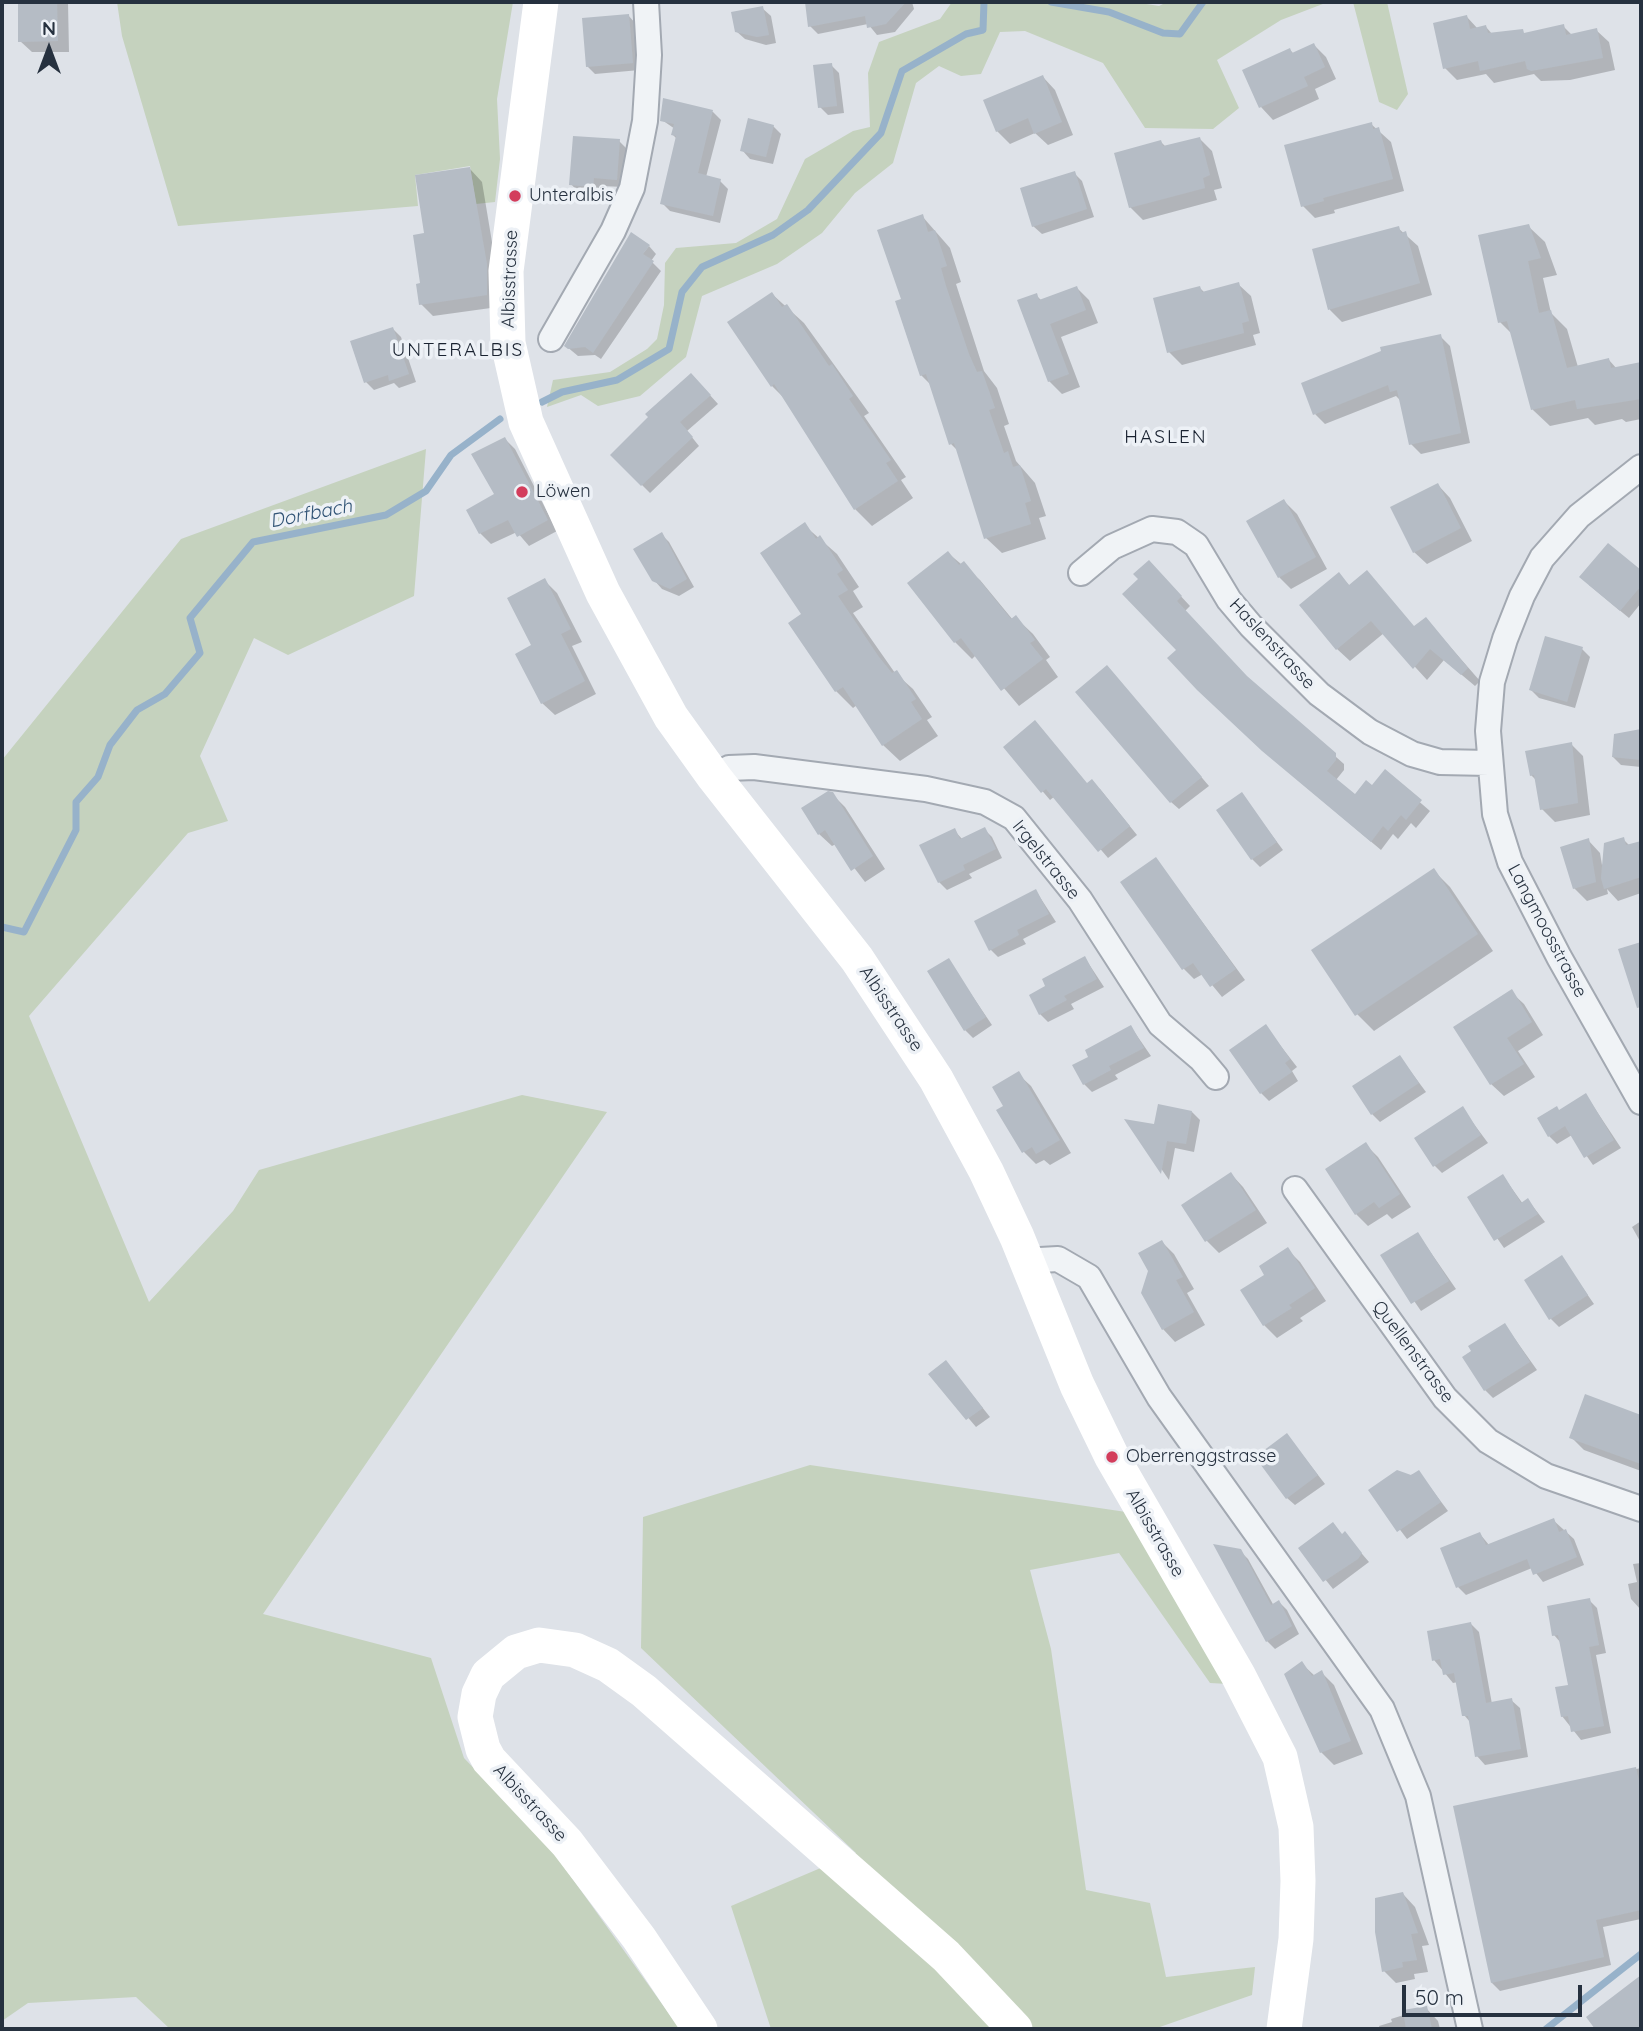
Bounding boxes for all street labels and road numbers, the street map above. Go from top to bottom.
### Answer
street label: Albisstrasse [497,230,523,328]
street label: Haslenstrasse [1225,594,1319,694]
street label: Irgelstrasse [1008,816,1084,904]
street label: Langmoosstrasse [1503,861,1591,1001]
street label: Albisstrasse [855,962,927,1056]
street label: Quellenstrasse [1368,1297,1458,1407]
street label: Albisstrasse [1121,1485,1189,1581]
street label: Albisstrasse [489,1760,571,1846]

